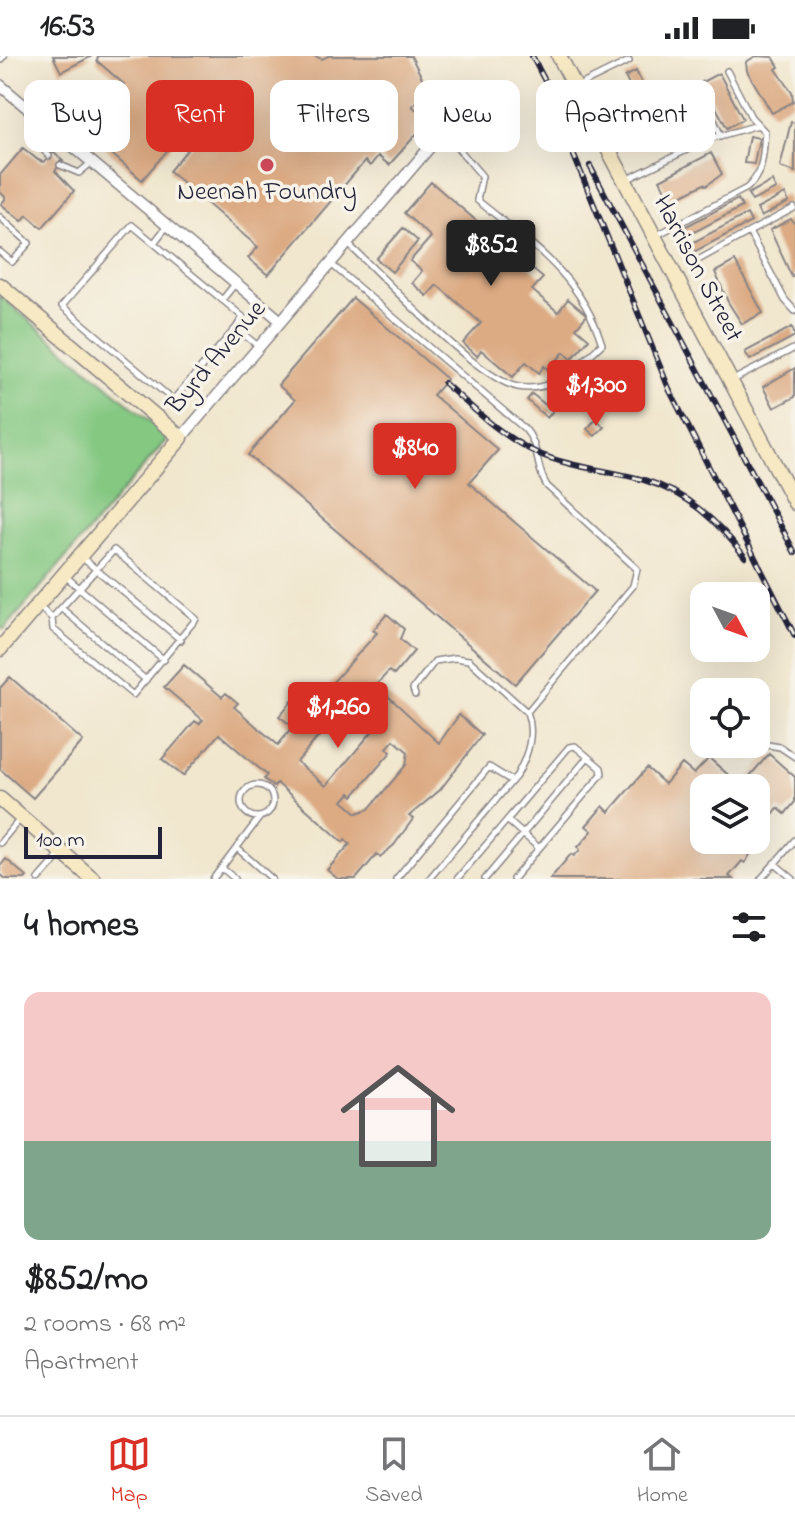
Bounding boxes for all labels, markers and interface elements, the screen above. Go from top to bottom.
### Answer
text: 16:53 [40,6,95,50]
chip: Buy [24,80,130,152]
chip: Rent [146,80,254,152]
chip: Filters [270,80,398,152]
chip: New [414,80,520,152]
chip: Apartment [536,80,715,152]
marker: Neenah Foundry [258,156,276,174]
place label: Neenah Foundry [177,174,357,212]
street label: Harrison Street [642,189,752,349]
pin: $852 [444,220,538,288]
text: $852 [464,227,518,265]
street label: Byrd Avenue [157,292,276,424]
pin: $1,300 [531,360,661,428]
text: $1,300 [565,367,627,405]
pin: $840 [368,423,462,491]
text: $840 [391,430,439,468]
north arrow [690,582,770,662]
map controls [690,582,770,854]
button: locate [690,678,770,758]
pin: $1,260 [273,682,403,750]
text: $1,260 [306,689,370,727]
button: layers [690,774,770,854]
scale bar [24,823,162,859]
text: 100 m [36,825,85,857]
text: 4 homes [24,902,139,952]
icon: filters [727,905,771,949]
icon: home [326,1044,470,1188]
text: $852/mo [24,1256,148,1306]
text: 2 rooms · 68 m² [24,1306,186,1344]
text: Apartment [24,1344,138,1382]
tab: Map [107,1432,151,1512]
tab: Saved [365,1432,423,1512]
tab: Home [637,1432,688,1512]

